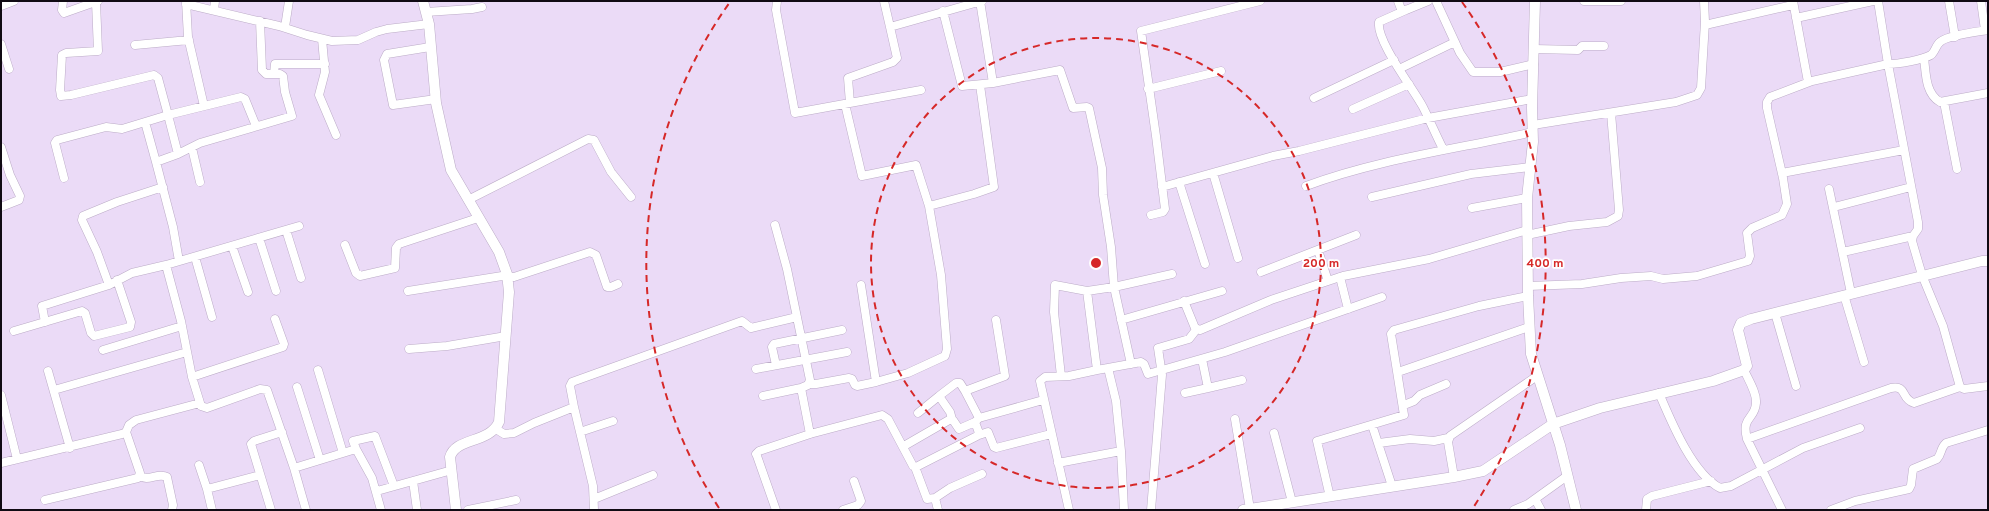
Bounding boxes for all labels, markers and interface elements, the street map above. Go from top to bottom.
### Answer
centre of rings [1089,256,1103,270]
text: 200 m [1303,256,1339,272]
text: 400 m [1526,256,1564,272]

